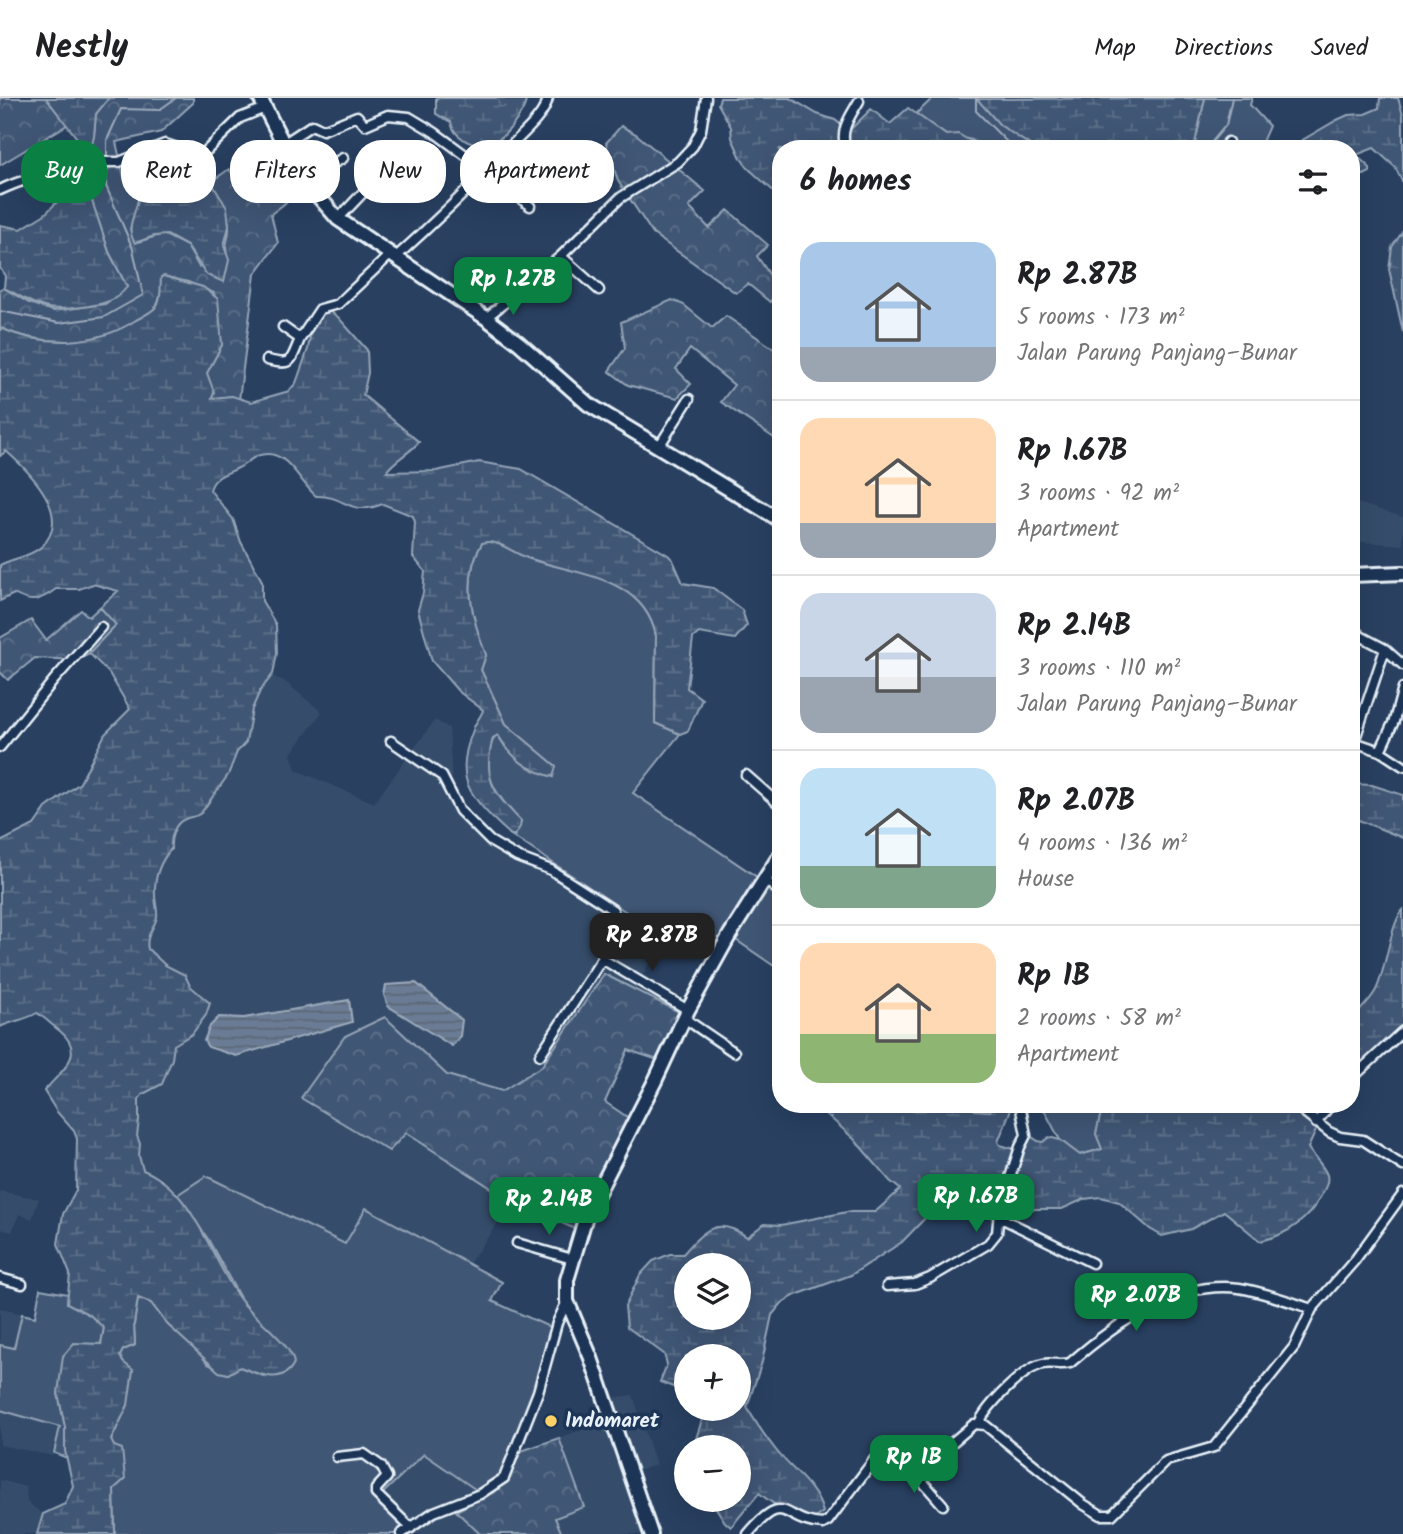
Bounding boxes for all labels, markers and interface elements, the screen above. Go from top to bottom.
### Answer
text: Nestly [35,22,128,75]
text: Map [1094,29,1136,68]
text: Directions [1174,29,1273,68]
text: Saved [1311,29,1368,68]
chip: Buy [21,140,107,203]
chip: Rent [121,140,216,203]
chip: Filters [230,140,340,203]
chip: New [354,140,446,203]
chip: Apartment [460,140,614,203]
text: 6 homes [800,158,912,206]
icon: filters [1294,163,1332,201]
text: Rp 2.87B [1017,252,1138,300]
pin: Rp 1.27B [441,258,585,317]
text: Rp 1.27B [470,262,556,298]
icon: home [856,270,940,354]
text: 5 rooms · 173 m² [1017,300,1185,336]
text: Jalan Parung Panjang–Bunar [1017,336,1297,372]
text: Rp 1.67B [1017,428,1128,476]
icon: home [856,446,940,530]
text: 3 rooms · 92 m² [1017,476,1179,512]
text: Apartment [1017,512,1119,548]
text: Rp 2.14B [1017,603,1131,651]
icon: home [856,621,940,705]
text: 3 rooms · 110 m² [1017,651,1180,687]
text: Jalan Parung Panjang–Bunar [1017,687,1297,723]
text: Rp 2.07B [1017,778,1136,826]
icon: home [856,796,940,880]
text: 4 rooms · 136 m² [1017,826,1187,862]
text: House [1017,862,1074,898]
pin: Rp 2.87B [580,914,724,973]
text: Rp 2.87B [606,918,698,954]
text: Rp 1B [1017,953,1091,1001]
icon: home [856,971,940,1055]
text: 2 rooms · 58 m² [1017,1001,1181,1037]
text: Apartment [1017,1037,1119,1073]
pin: Rp 1.67B [904,1174,1048,1234]
pin: Rp 2.14B [477,1178,621,1237]
text: Rp 1.67B [933,1179,1019,1215]
text: Rp 2.14B [505,1182,593,1218]
map controls [674,1253,751,1512]
button: layers [674,1253,751,1330]
pin: Rp 2.07B [1064,1274,1208,1333]
text: Rp 2.07B [1091,1278,1181,1314]
button: + [674,1344,751,1421]
place label: Indomaret [565,1405,660,1438]
marker: Indomaret [543,1413,559,1429]
button: − [674,1435,751,1512]
pin: Rp 1B [865,1436,963,1495]
text: Rp 1B [886,1440,942,1476]

